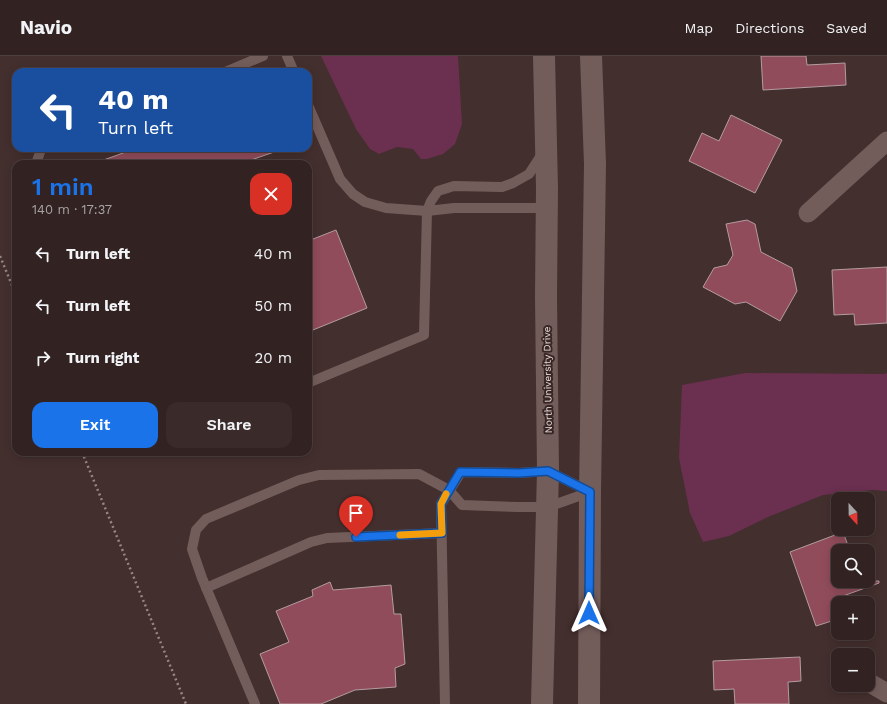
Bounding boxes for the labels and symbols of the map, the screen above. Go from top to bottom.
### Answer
street label: North University Drive [541,326,554,434]
north arrow [831,492,875,536]
pin [339,496,373,537]
position arrow [568,592,610,634]

